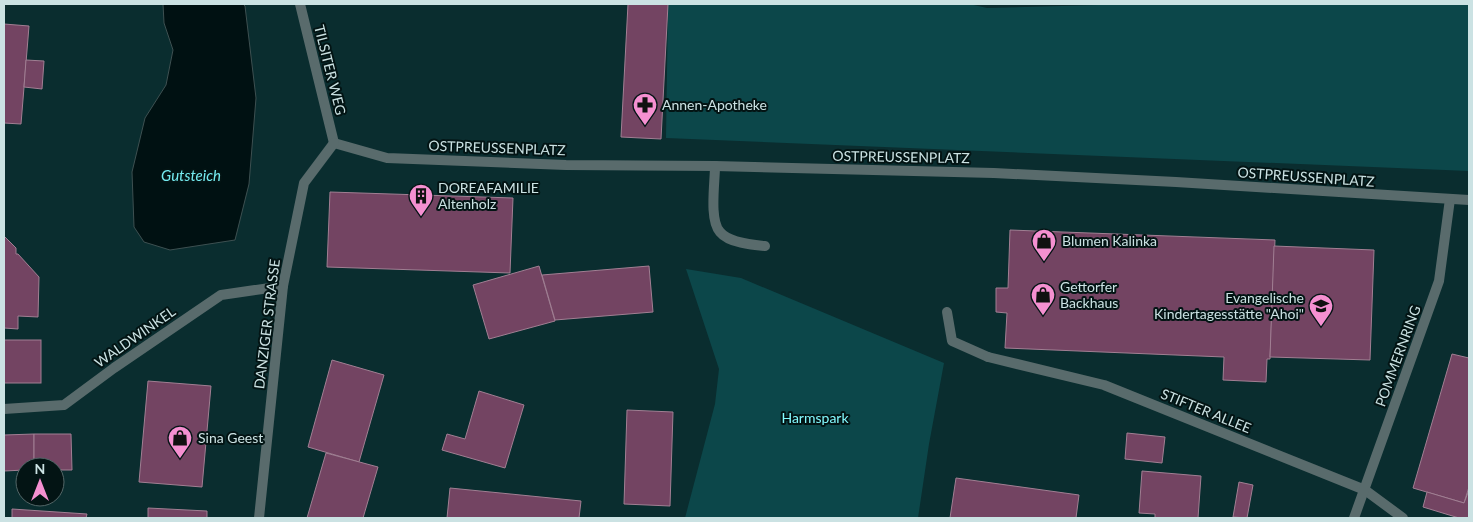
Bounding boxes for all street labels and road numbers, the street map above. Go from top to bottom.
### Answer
street label: TILSITER WEG [311,23,350,117]
street label: OSTPREUSSENPLATZ [428,137,566,158]
street label: OSTPREUSSENPLATZ [832,147,970,166]
street label: OSTPREUSSENPLATZ [1237,163,1375,190]
street label: DANZIGER STRASSE [250,258,283,390]
street label: WALDWINKEL [91,302,178,371]
street label: POMMERNRING [1371,303,1424,409]
street label: STIFTER ALLEE [1159,385,1254,436]

